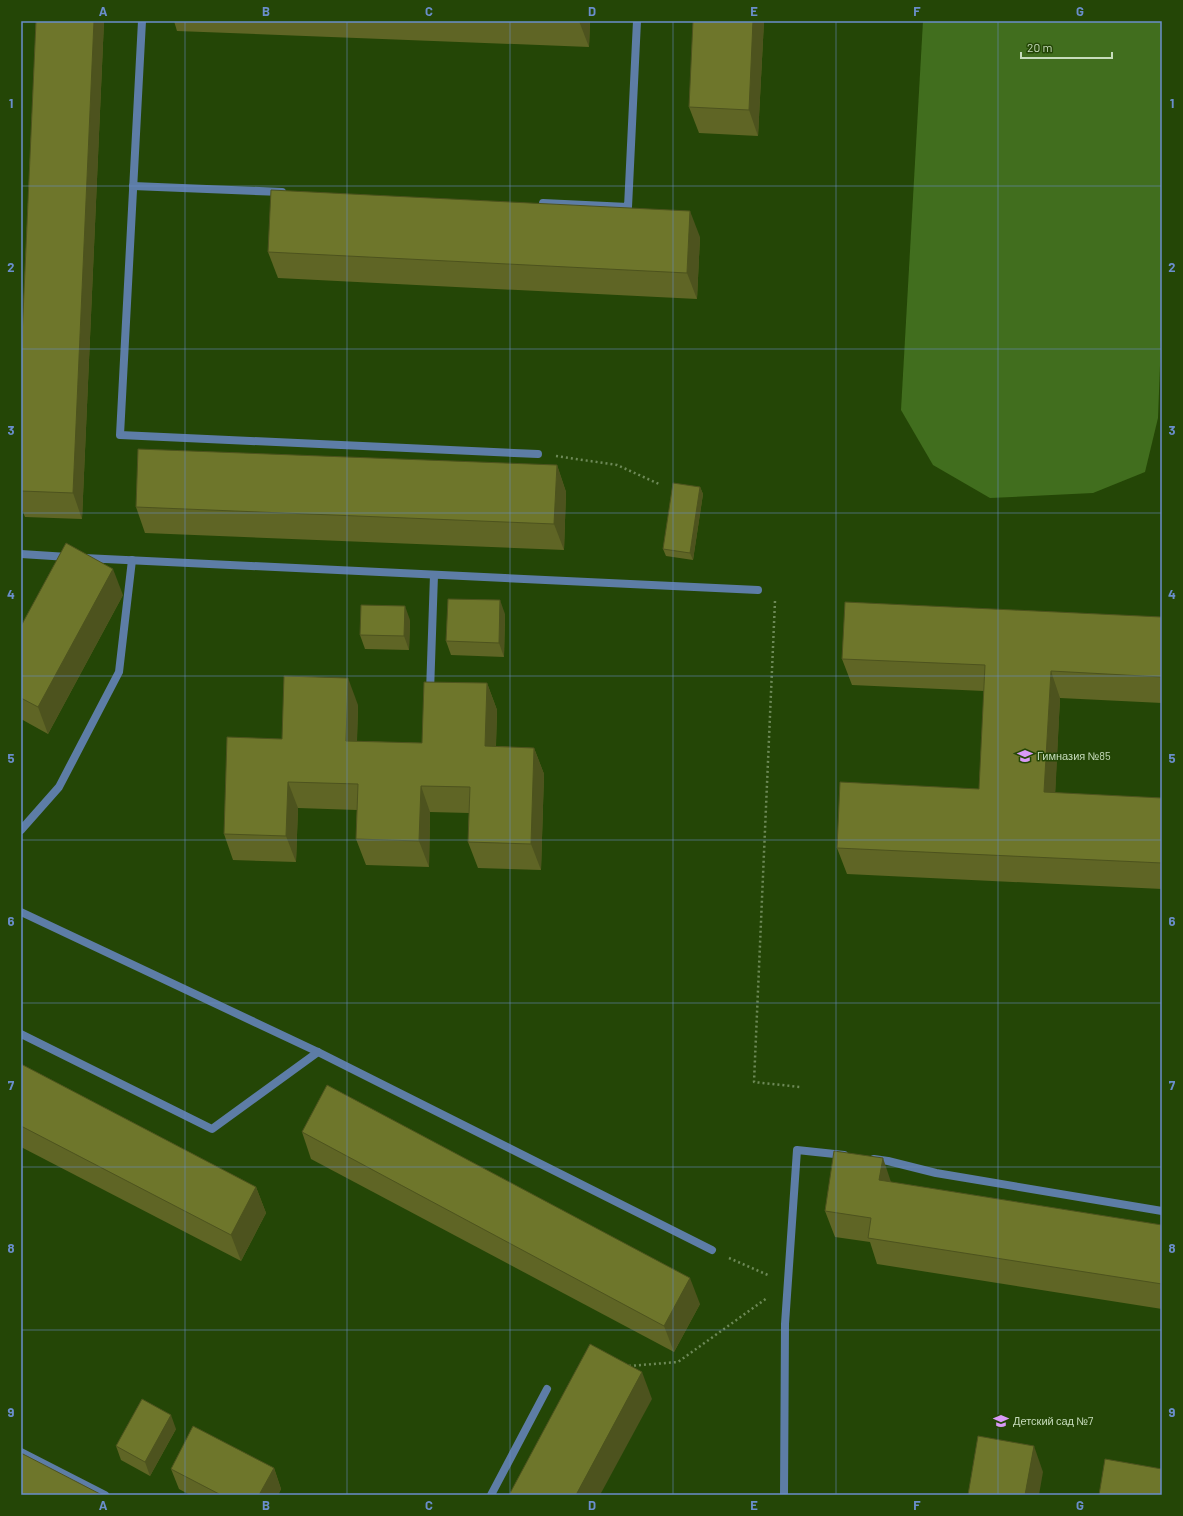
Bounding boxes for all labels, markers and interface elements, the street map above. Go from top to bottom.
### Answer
text: A [99,3,108,19]
text: B [262,3,270,19]
text: C [425,3,433,19]
text: D [588,3,596,19]
text: E [750,3,758,19]
text: F [913,3,921,19]
text: G [1076,3,1084,19]
scale bar [1021,34,1112,60]
text: 20 m [1027,40,1053,54]
text: 1 [9,95,13,111]
text: 1 [1170,95,1174,111]
text: 2 [7,259,15,275]
text: 2 [1168,259,1176,275]
text: 3 [7,422,15,438]
text: 3 [1168,422,1176,438]
text: 4 [7,586,15,602]
text: 4 [1168,586,1176,602]
school or university icon: Гимназия №85 [1016,747,1034,765]
place label: Гимназия №85 [1037,749,1111,762]
text: 5 [7,750,15,766]
text: 5 [1168,750,1176,766]
text: 6 [8,913,15,929]
text: 6 [1169,913,1176,929]
text: 7 [8,1077,15,1093]
text: 7 [1169,1077,1176,1093]
text: 8 [7,1240,15,1256]
text: 8 [1168,1240,1176,1256]
text: 9 [8,1404,15,1420]
text: 9 [1169,1404,1176,1420]
school or university icon: Детский сад №7 [992,1412,1010,1430]
place label: Детский сад №7 [1013,1414,1093,1427]
text: A [99,1497,108,1513]
text: B [262,1497,270,1513]
text: C [425,1497,433,1513]
text: D [588,1497,596,1513]
text: E [750,1497,758,1513]
text: F [913,1497,921,1513]
text: G [1076,1497,1084,1513]

